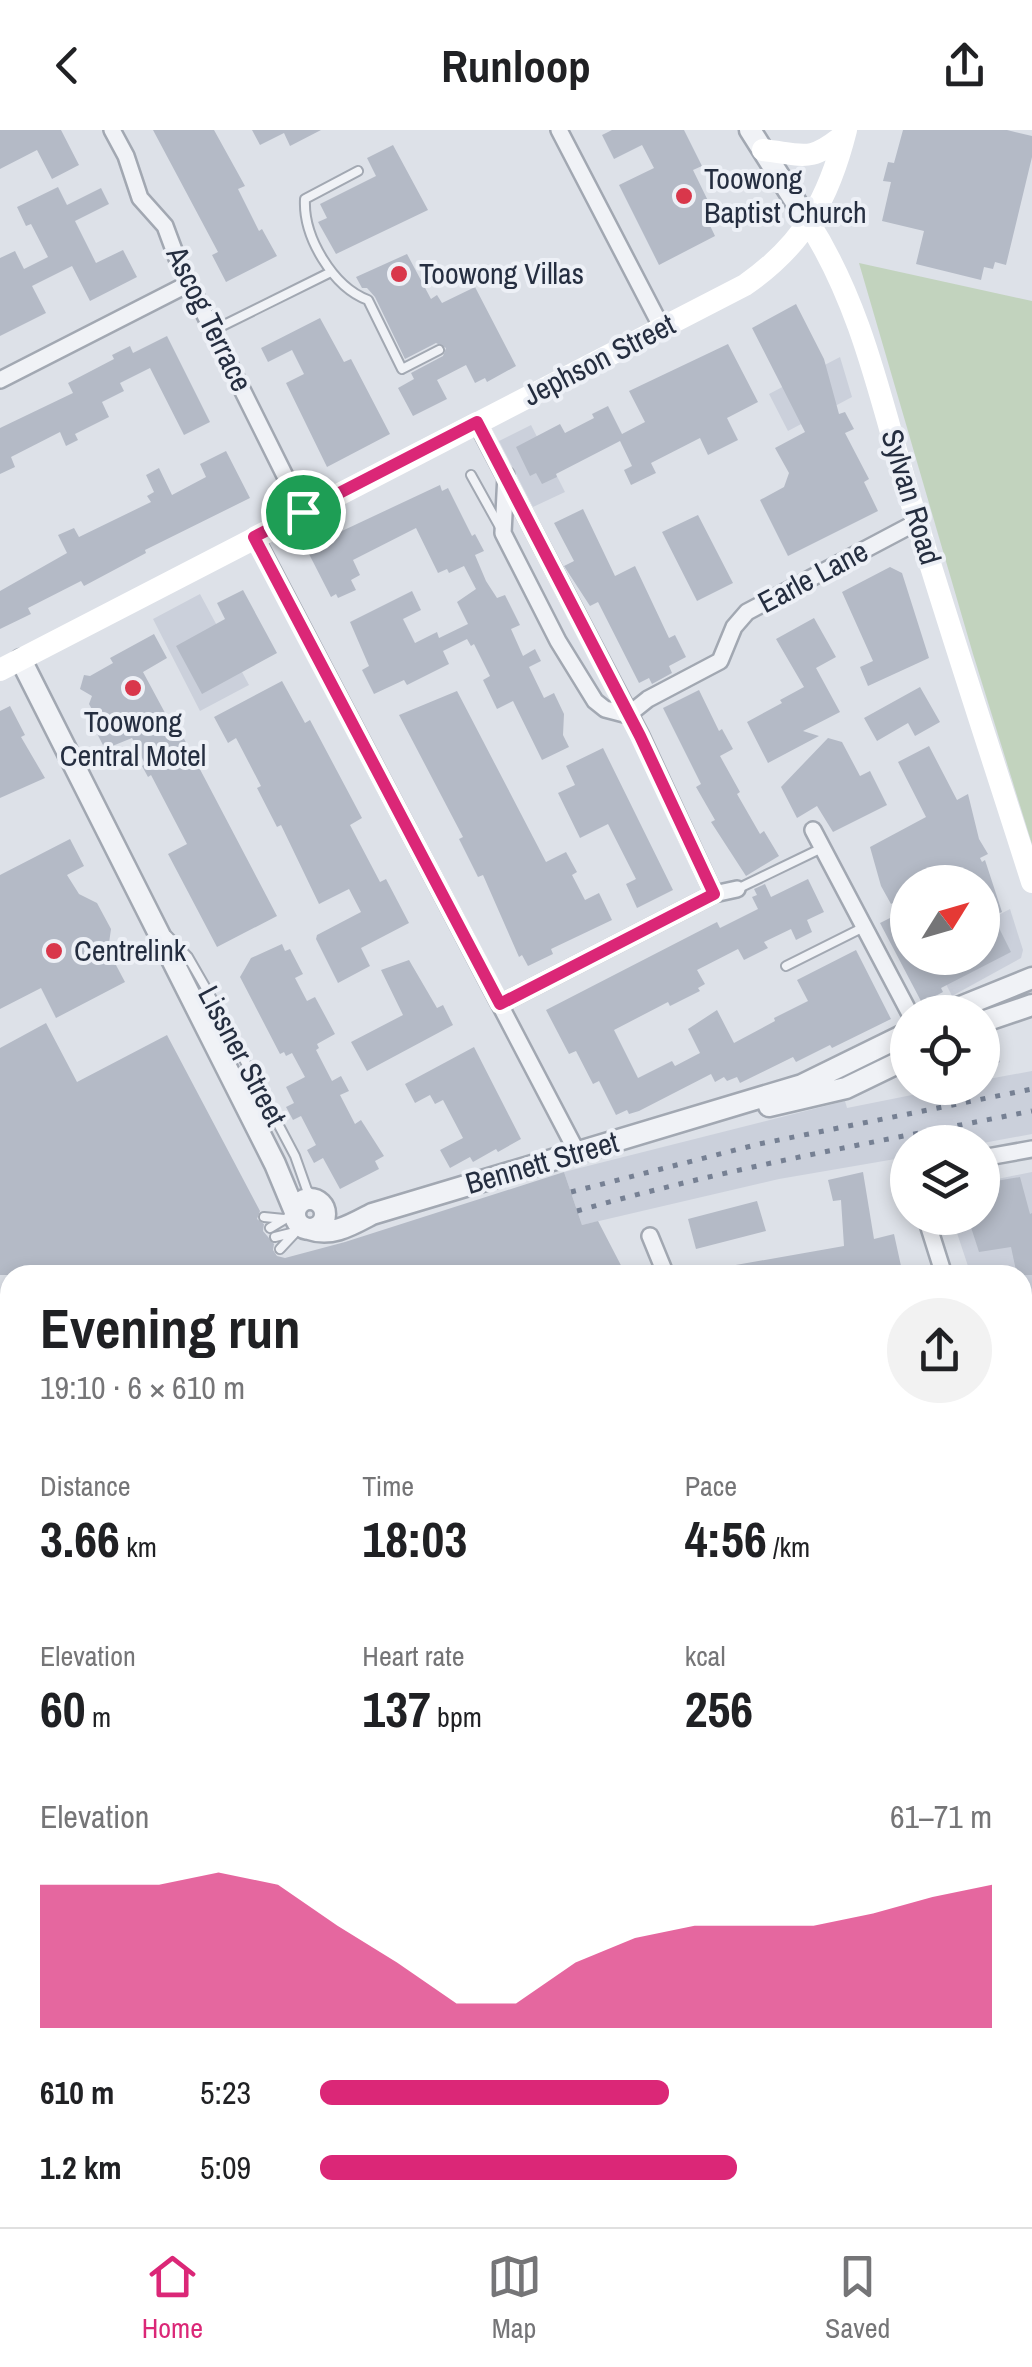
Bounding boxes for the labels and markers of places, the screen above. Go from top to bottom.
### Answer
place label: Toowong Baptist Church [704,158,867,232]
marker: Toowong Baptist Church [673,185,695,207]
place label: Toowong Villas [419,253,584,293]
marker: Toowong Villas [388,263,410,285]
pin [261,470,346,555]
marker: Toowong Central Motel [122,677,144,699]
place label: Toowong Central Motel [60,701,206,775]
place label: Centrelink [74,930,187,970]
marker: Centrelink [43,940,65,962]

